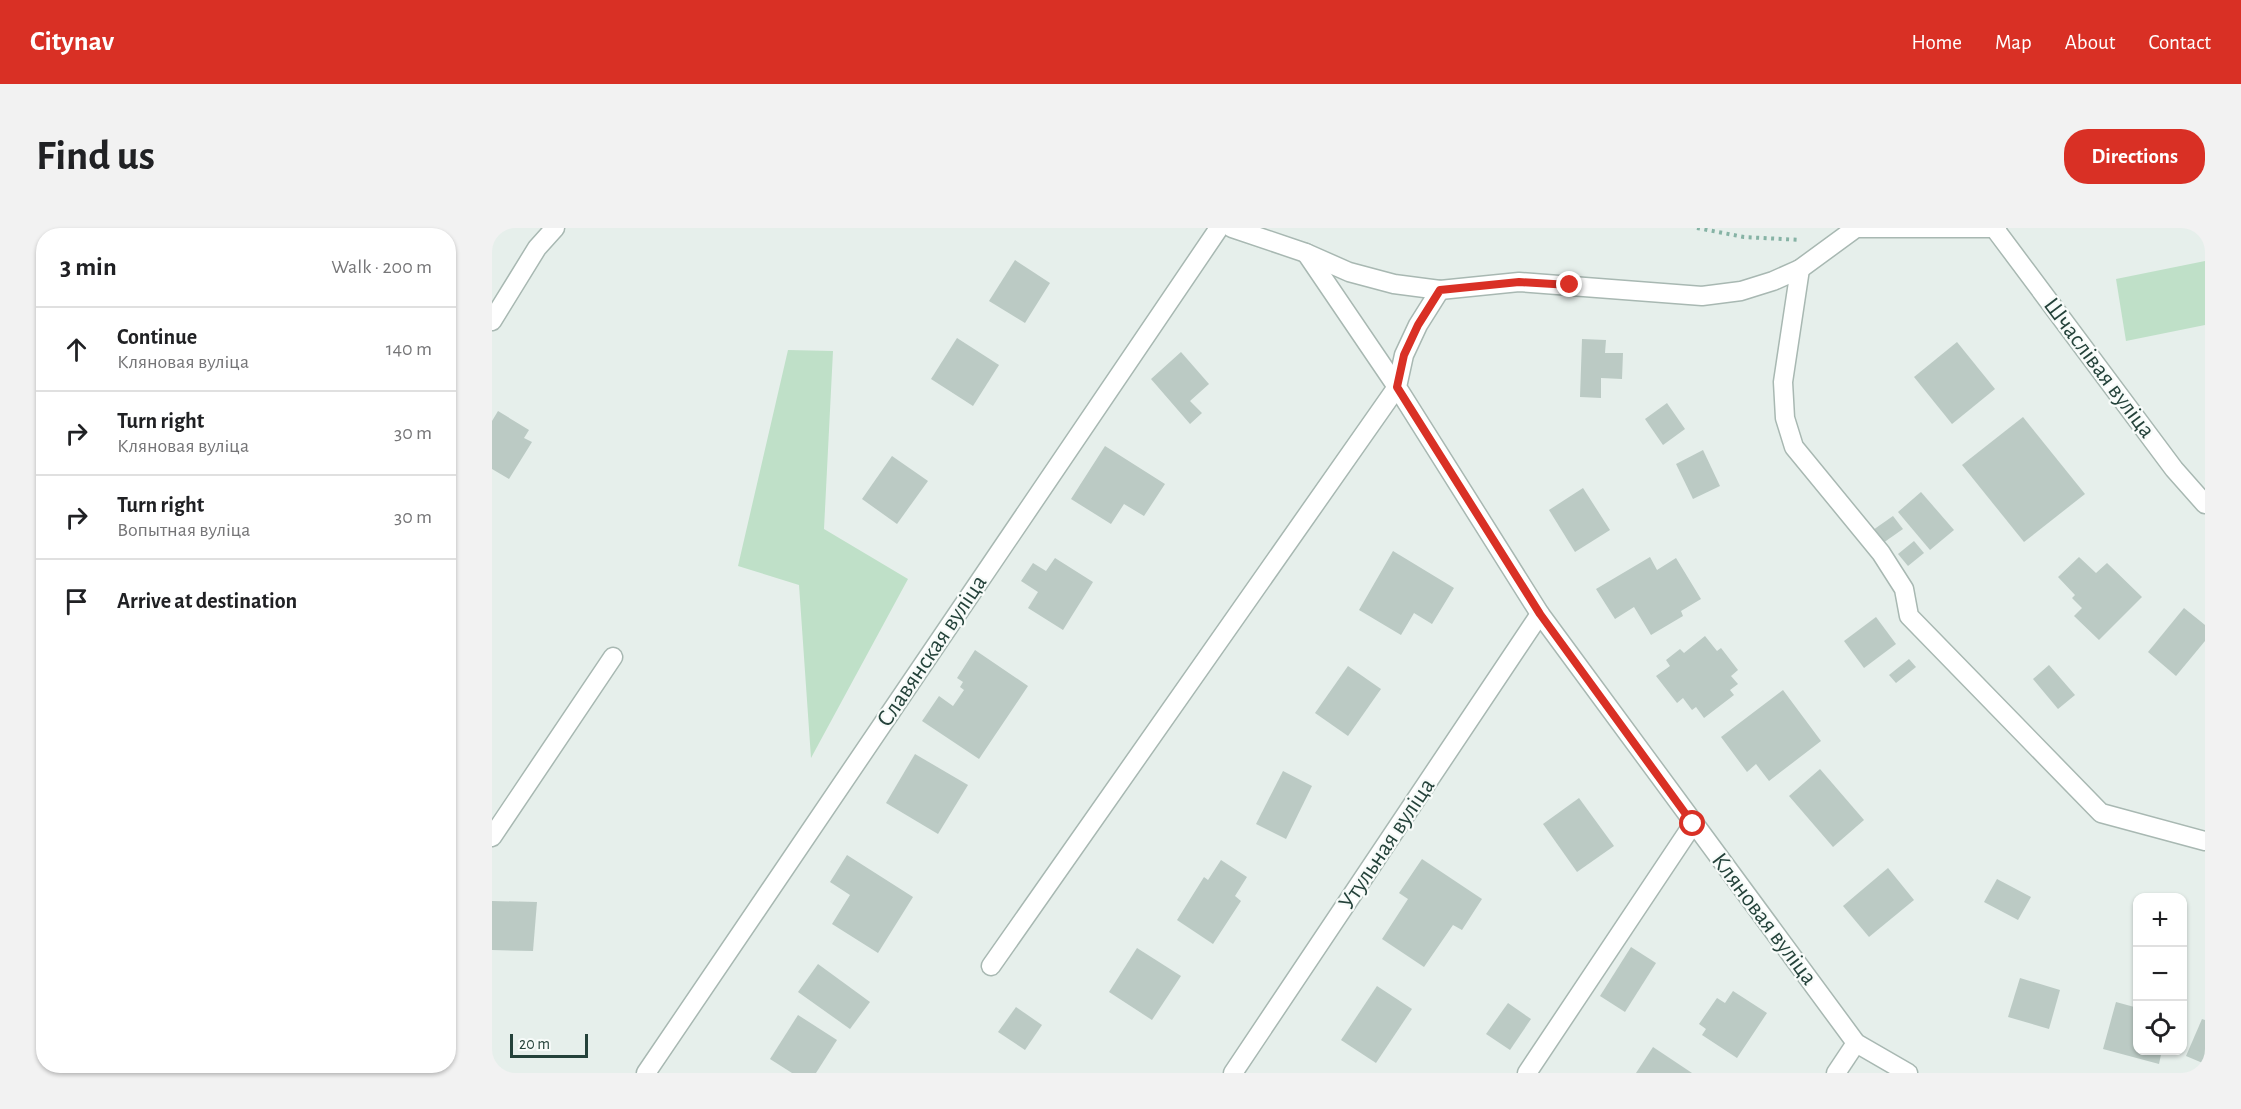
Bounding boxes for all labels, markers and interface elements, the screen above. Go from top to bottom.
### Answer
text: Citynav [30,28,114,56]
text: Home [1911,32,1962,53]
text: Map [1995,32,2032,53]
text: About [2065,32,2115,53]
text: Contact [2148,32,2211,53]
button: Directions [2064,129,2205,184]
text: Find us [36,135,155,177]
text: 3 min [60,254,117,280]
text: Walk · 200 m [331,257,432,277]
route end [1556,271,1582,297]
street label: Шчаслівая вуліца [2039,293,2159,443]
text: Continue [117,326,197,348]
icon: ahead [60,333,93,366]
text: 140 m [386,339,432,359]
text: Кляновая вуліца [117,352,249,372]
text: Turn right [117,410,204,432]
icon: right [60,417,93,450]
text: 30 m [394,423,432,443]
text: Кляновая вуліца [117,436,249,456]
text: Turn right [117,494,204,516]
icon: right [60,501,93,534]
text: 30 m [394,507,432,527]
text: Вопытная вуліца [117,520,250,540]
street label: Славянская вуліца [872,571,992,731]
icon: arrive [60,585,93,618]
text: Arrive at destination [117,590,297,612]
street label: Утульная вуліца [1334,774,1440,914]
route start [1679,810,1705,836]
street label: Кляновая вуліца [1707,849,1821,990]
map controls [2133,893,2187,1055]
button: + [2133,893,2187,947]
button: − [2133,947,2187,1001]
button: locate [2133,1001,2187,1055]
scale bar [510,1031,588,1058]
text: 20 m [519,1036,550,1052]

